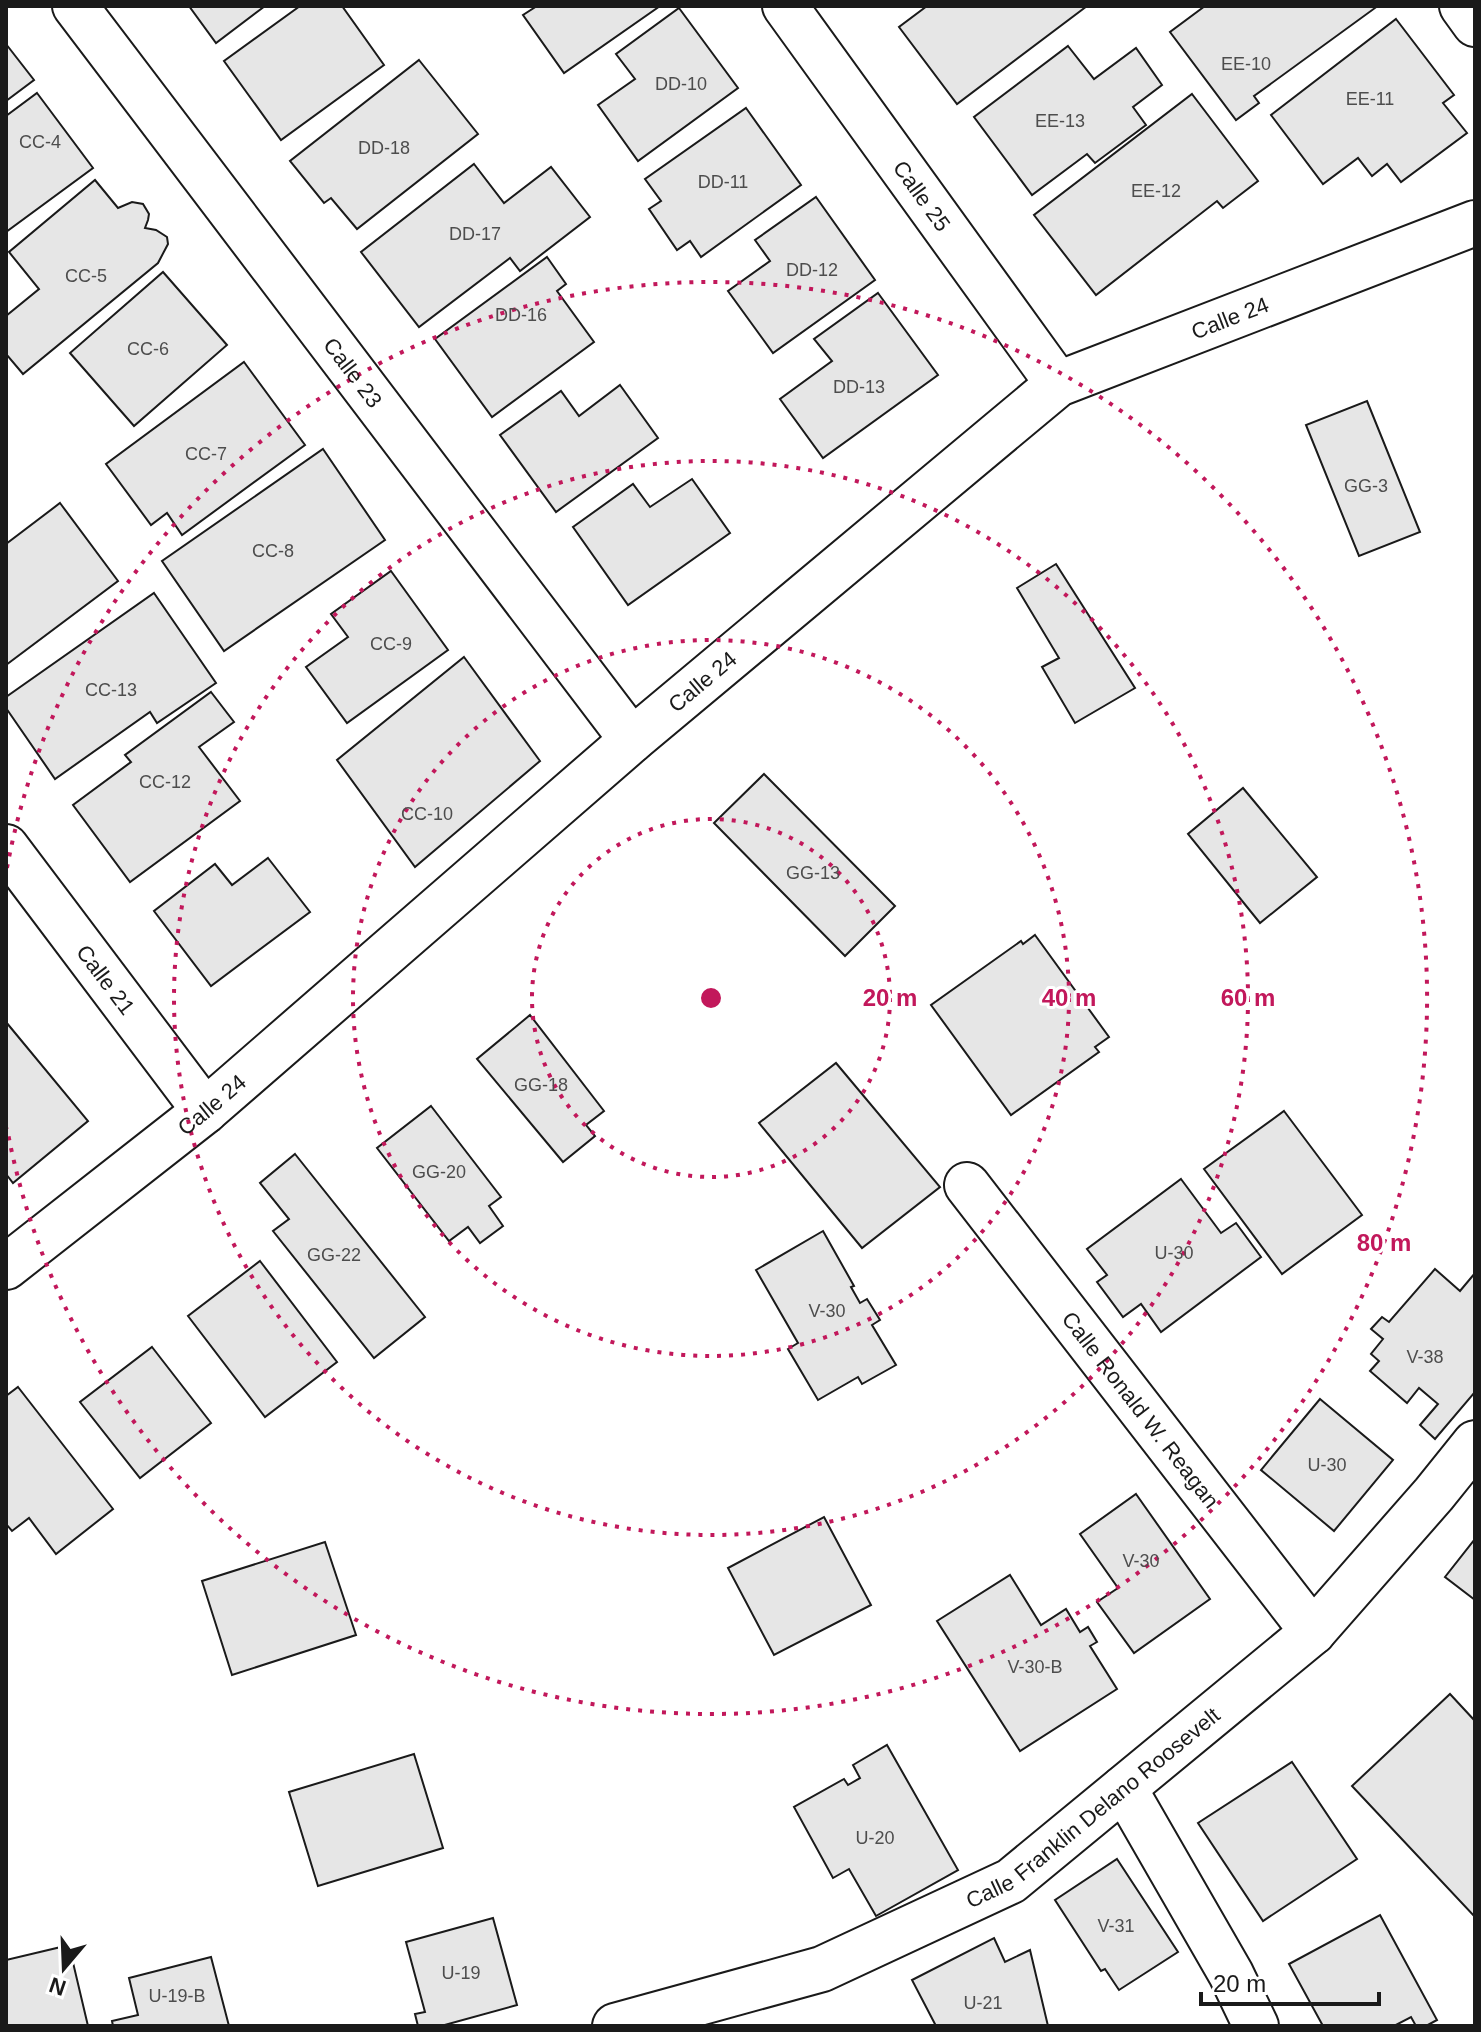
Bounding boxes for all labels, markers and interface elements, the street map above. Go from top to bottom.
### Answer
house number: EE-10 [1221,54,1271,74]
house number: DD-10 [655,74,707,94]
house number: EE-11 [1346,89,1394,109]
house number: EE-13 [1035,111,1085,131]
house number: CC-4 [19,132,61,152]
house number: DD-18 [358,138,410,158]
street label: Calle 25 [888,156,955,236]
house number: DD-11 [698,172,748,192]
house number: EE-12 [1131,181,1181,201]
house number: DD-17 [449,224,501,244]
house number: DD-12 [786,260,838,280]
house number: CC-5 [65,266,107,286]
street label: Calle 24 [1188,292,1272,344]
house number: DD-16 [495,305,547,325]
street label: Calle 23 [318,333,387,412]
house number: CC-6 [127,339,169,359]
house number: DD-13 [833,377,885,397]
house number: CC-7 [185,444,227,464]
house number: GG-3 [1344,476,1388,496]
house number: CC-8 [252,541,294,561]
house number: CC-9 [370,634,412,654]
street label: Calle 24 [664,646,742,717]
house number: CC-13 [85,680,137,700]
house number: CC-12 [139,772,191,792]
house number: CC-10 [401,804,453,824]
house number: GG-13 [786,863,840,883]
street label: Calle 21 [71,940,140,1020]
centre of rings [697,984,725,1012]
text: 20 m [863,984,917,1011]
text: 40 m [1042,984,1096,1011]
text: 60 m [1221,984,1275,1011]
street label: Calle 24 [173,1069,251,1141]
house number: GG-18 [514,1075,568,1095]
house number: GG-20 [412,1162,466,1182]
text: 80 m [1357,1229,1411,1256]
house number: U-30 [1154,1243,1194,1263]
house number: GG-22 [307,1245,361,1265]
house number: V-30 [808,1301,846,1321]
street label: Calle Ronald W. Reagan [1057,1307,1224,1513]
house number: V-38 [1406,1347,1444,1367]
house number: U-30 [1307,1455,1347,1475]
house number: V-30 [1122,1551,1160,1571]
house number: V-30-B [1007,1657,1063,1677]
street label: Calle Franklin Delano Roosevelt [962,1702,1225,1913]
house number: U-20 [855,1828,895,1848]
house number: V-31 [1097,1916,1135,1936]
north arrow [24,1928,104,2008]
scale bar [1201,1956,1379,2006]
house number: U-19 [441,1963,481,1983]
text: 20 m [1213,1970,1266,1997]
text: N [46,1972,69,2001]
house number: U-19-B [148,1986,206,2006]
house number: U-21 [963,1993,1003,2013]

